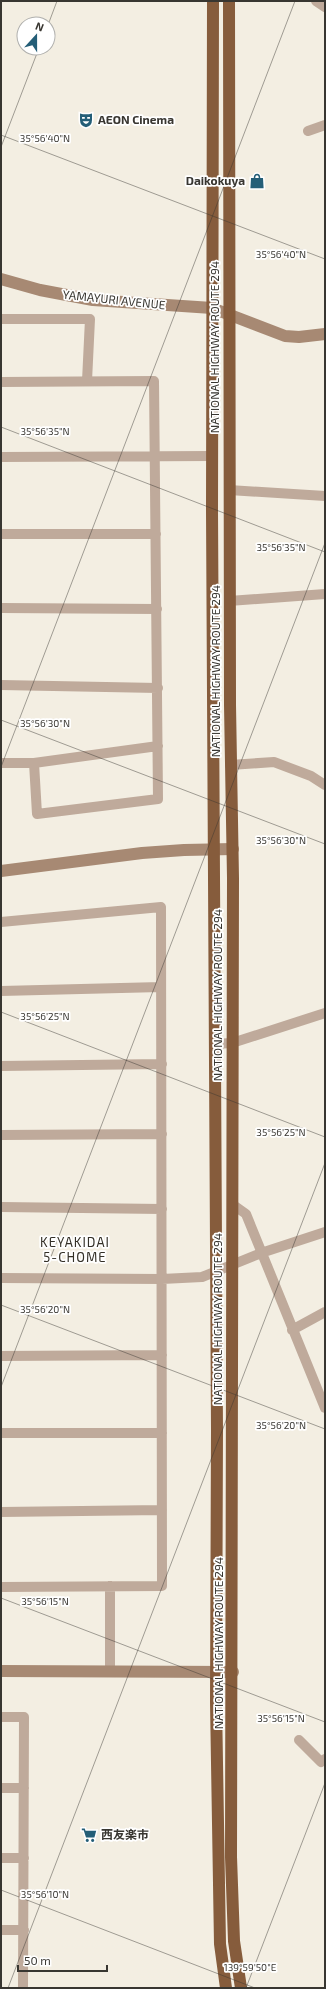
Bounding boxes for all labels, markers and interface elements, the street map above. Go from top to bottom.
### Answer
north arrow [16,16,56,56]
text: N [34,19,46,34]
theatre icon: AEON Cinema [77,111,95,129]
place label: AEON Cinema [98,112,174,126]
text: 35°56'40"N [20,132,70,144]
shop icon: Daikokuya [248,172,266,190]
place label: Daikokuya [186,173,245,188]
text: 35°56'40"N [256,248,306,260]
street label: NATIONAL HIGHWAY ROUTE 294 [207,261,221,433]
street label: YAMAYURI AVENUE [62,287,166,311]
text: 35°56'35"N [20,425,70,437]
text: 35°56'35"N [256,541,306,553]
street label: NATIONAL HIGHWAY ROUTE 294 [208,585,222,757]
text: 35°56'30"N [20,717,70,729]
text: 35°56'30"N [256,834,306,846]
street label: NATIONAL HIGHWAY ROUTE 294 [210,909,224,1081]
text: 35°56'25"N [20,1010,70,1022]
text: 35°56'25"N [256,1126,306,1138]
street label: NATIONAL HIGHWAY ROUTE 294 [210,1233,224,1405]
district label: KEYAKIDAI 5-CHOME [40,1234,110,1265]
text: 35°56'20"N [20,1303,70,1315]
text: 35°56'20"N [256,1419,306,1431]
street label: NATIONAL HIGHWAY ROUTE 294 [211,1557,225,1729]
text: 35°56'15"N [21,1595,69,1607]
text: 35°56'15"N [257,1712,305,1724]
supermarket icon: 西友楽市 [80,1826,98,1844]
place label: 西友楽市 [101,1827,149,1841]
text: 35°56'10"N [21,1888,69,1900]
scale bar [18,1947,107,1973]
text: 50 m [24,1953,51,1967]
text: 139°59'50"E [224,1961,277,1973]

